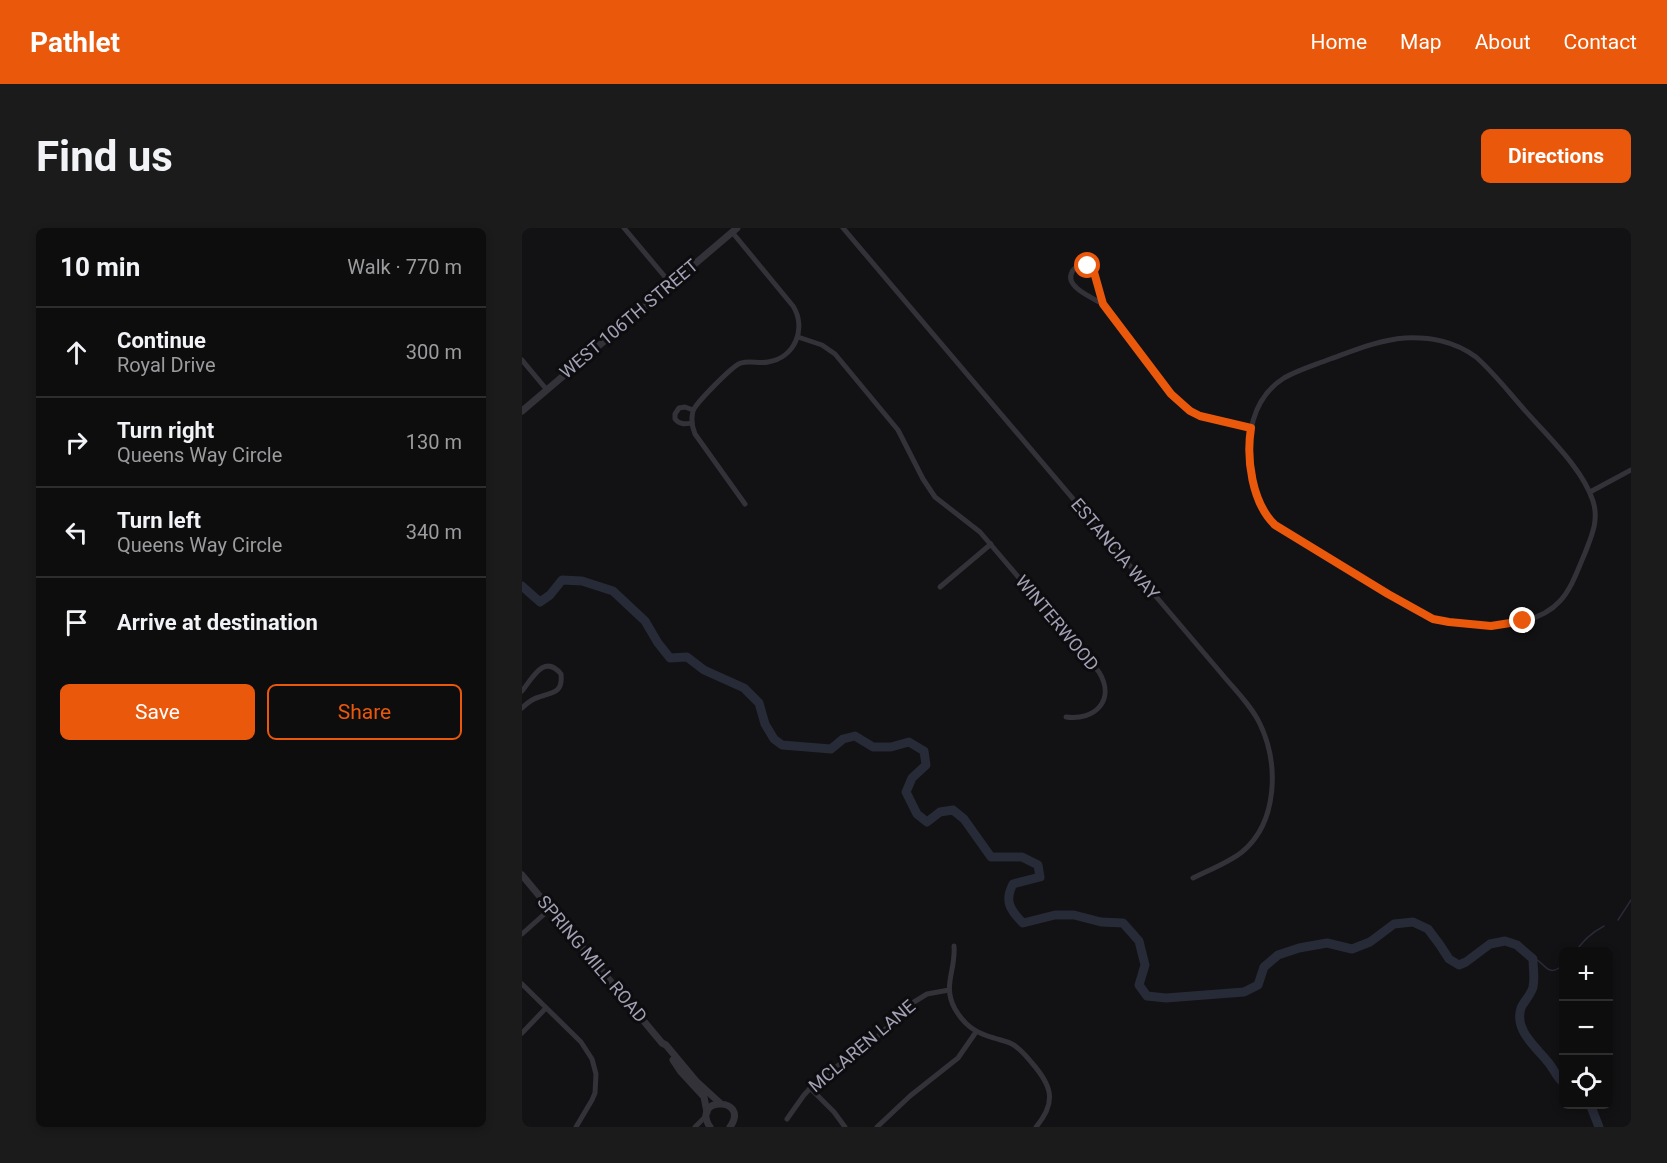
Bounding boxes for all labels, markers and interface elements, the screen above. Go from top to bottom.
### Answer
text: Pathlet [30,26,120,59]
text: Home [1311,30,1367,54]
text: Map [1400,30,1442,54]
text: About [1475,30,1531,54]
text: Contact [1564,30,1637,54]
button: Directions [1481,129,1631,183]
text: Find us [36,132,173,181]
text: 10 min [60,252,140,282]
route start [1074,252,1100,278]
street label: WEST 106TH STREET [555,254,702,383]
text: Walk · 770 m [347,255,462,279]
text: Continue [117,328,206,353]
icon: ahead [60,336,93,369]
text: 300 m [406,340,462,364]
text: Royal Drive [117,353,216,377]
text: Turn right [117,418,214,443]
icon: right [60,426,93,459]
text: 130 m [406,430,462,454]
text: Queens Way Circle [117,443,282,467]
street label: ESTANCIA WAY [1067,494,1164,604]
text: Turn left [117,508,201,533]
icon: left [60,516,93,549]
text: 340 m [406,520,462,544]
text: Queens Way Circle [117,533,282,557]
street label: WINTERWOOD [1011,571,1103,675]
icon: arrive [60,606,93,639]
route end [1509,607,1535,633]
text: Arrive at destination [117,610,318,635]
button: Save [60,684,255,740]
button: Share [267,684,462,740]
street label: SPRING MILL ROAD [533,891,651,1026]
map controls [1559,947,1613,1109]
button: + [1559,947,1613,1001]
street label: MCLAREN LANE [804,995,919,1096]
button: − [1559,1001,1613,1055]
button: locate [1559,1055,1613,1109]

